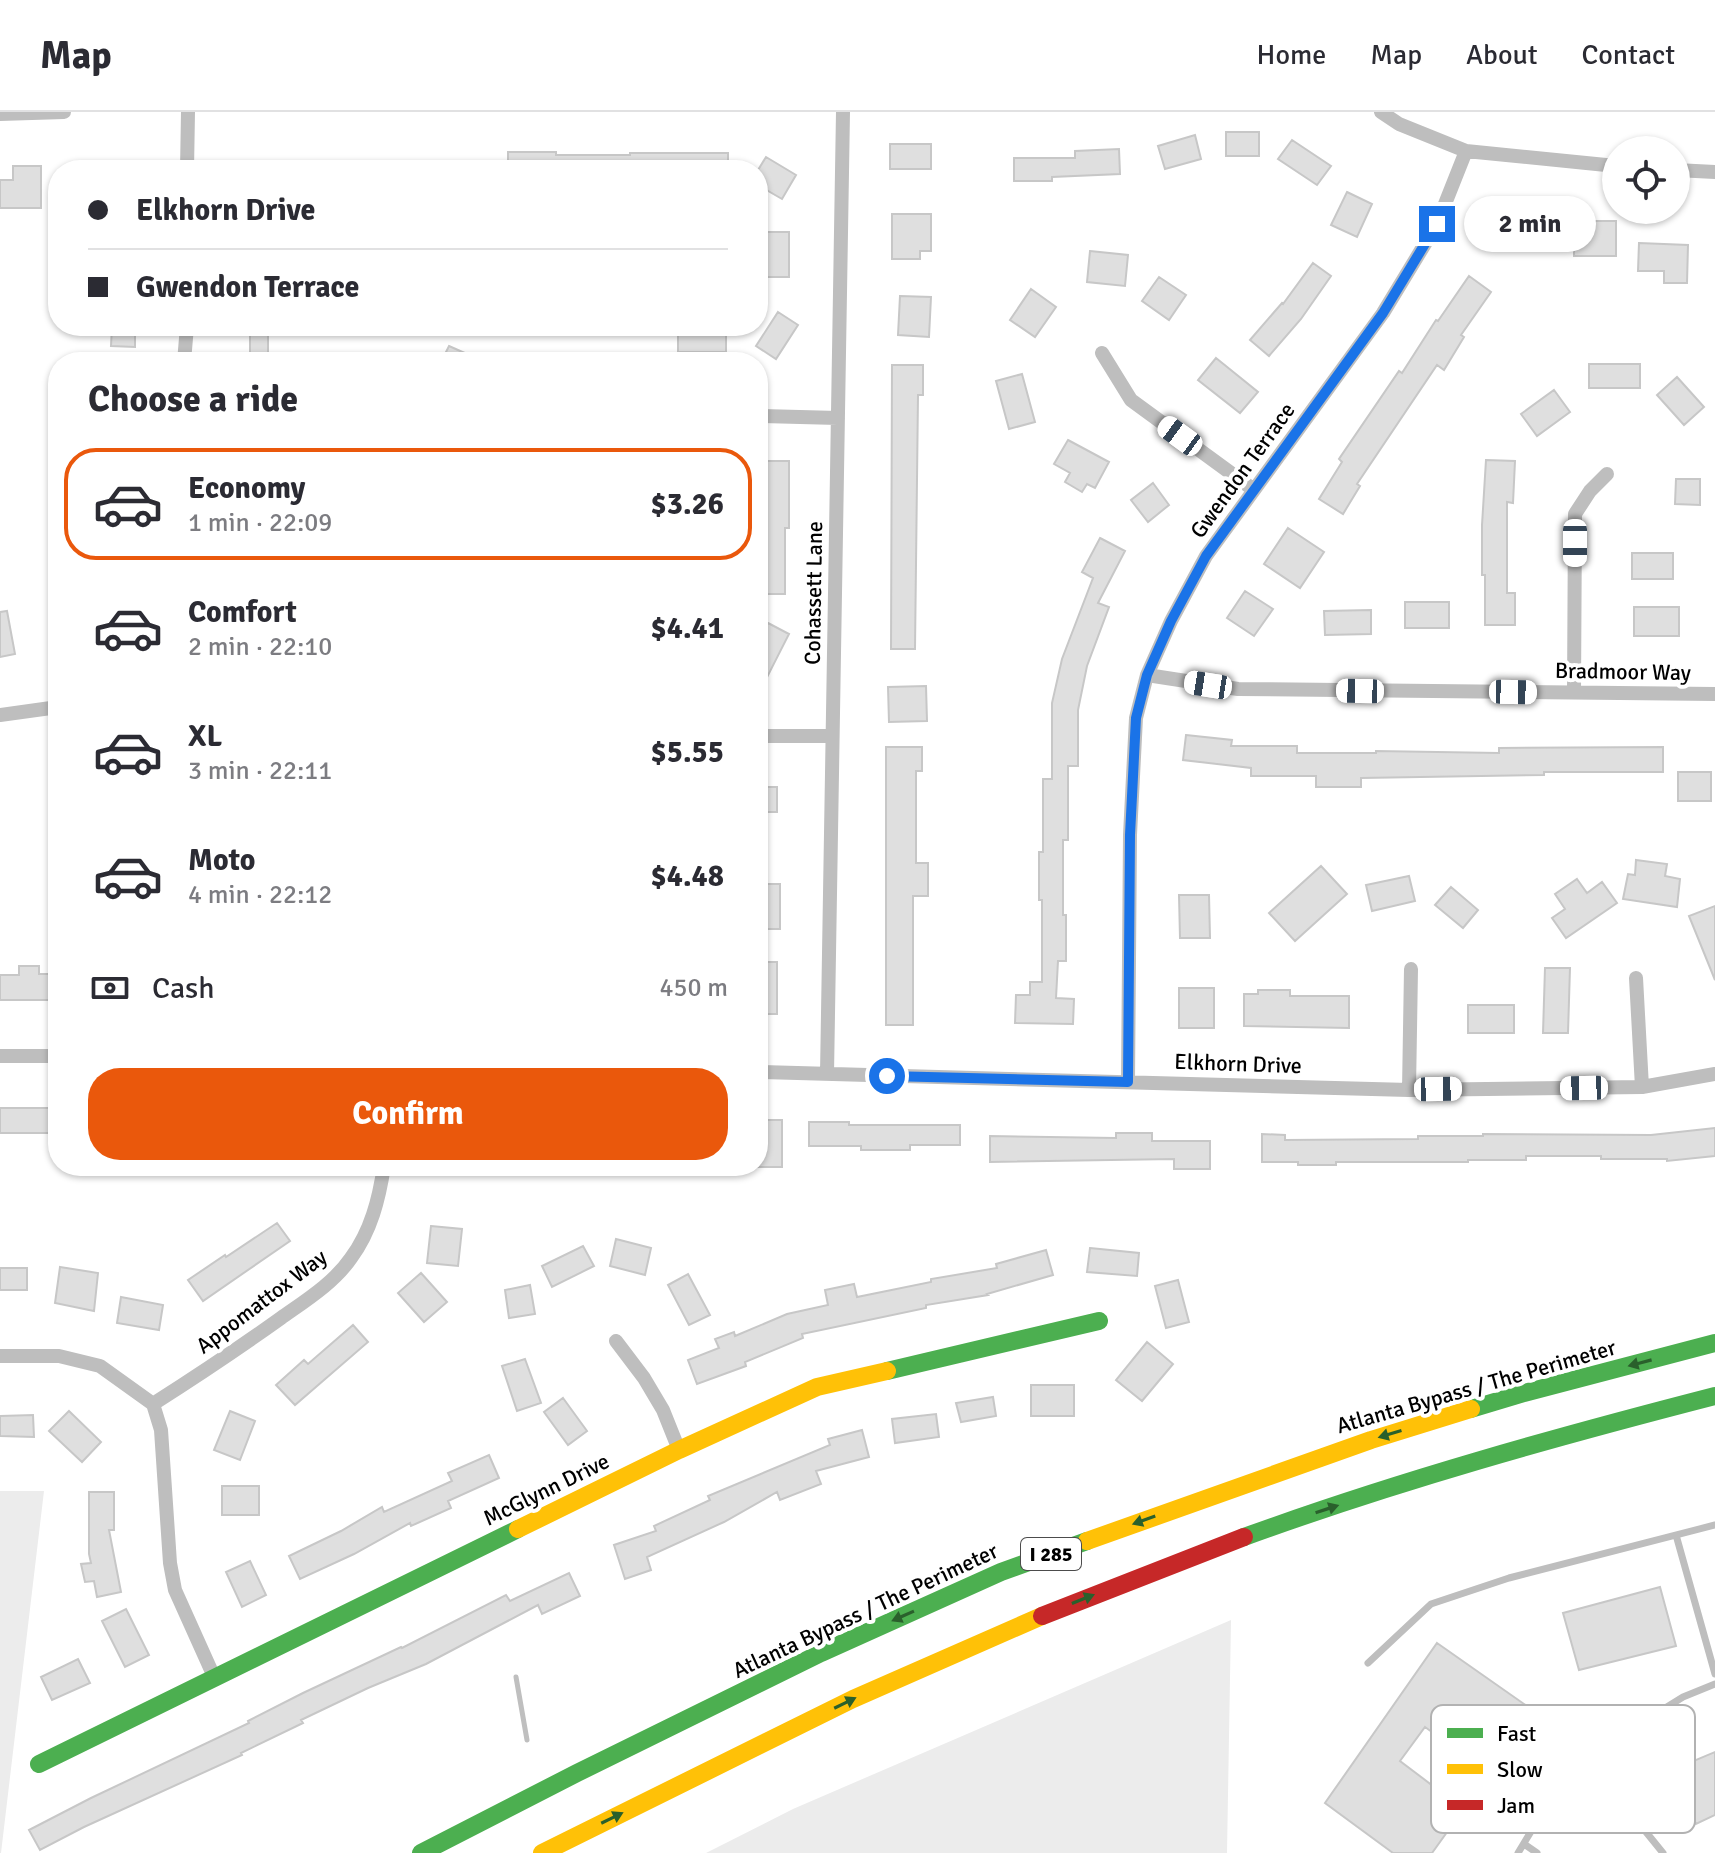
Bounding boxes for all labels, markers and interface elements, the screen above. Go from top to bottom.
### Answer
text: Map [40,32,112,79]
text: Home [1257,38,1326,72]
text: Map [1370,38,1422,72]
text: About [1466,38,1538,72]
text: Contact [1582,38,1675,72]
map controls [1602,136,1690,224]
button: locate [1602,136,1690,224]
text: Elkhorn Drive [136,192,315,229]
callout: 2 min [1465,196,1597,252]
route end [1419,206,1455,242]
text: 2 min [1499,208,1561,240]
text: Gwendon Terrace [136,269,359,306]
text: Choose a ride [88,377,298,422]
street label: Gwendon Terrace [1184,397,1301,543]
car [1154,412,1206,460]
icon: car [92,468,164,540]
text: Economy [188,470,305,507]
text: $3.26 [651,486,724,523]
text: 1 min · 22:09 [188,507,332,539]
car [1563,519,1587,567]
street label: Cohassett Lane [799,521,828,665]
icon: car [92,592,164,664]
text: Comfort [188,594,297,631]
text: $4.41 [651,610,724,647]
text: 2 min · 22:10 [188,631,332,663]
street label: Bradmoor Way [1555,657,1692,686]
car [1182,669,1234,701]
car [1336,679,1384,703]
car [1489,680,1537,704]
icon: car [92,716,164,788]
text: XL [188,718,222,755]
text: $5.55 [651,734,724,771]
text: 3 min · 22:11 [188,755,332,787]
icon: car [92,840,164,912]
text: Moto [188,842,255,879]
text: $4.48 [651,858,724,895]
text: 4 min · 22:12 [188,879,332,911]
icon: cash [88,966,132,1010]
text: Cash [152,970,215,1007]
text: 450 m [659,972,728,1004]
street label: Elkhorn Drive [1174,1048,1302,1079]
route start [869,1058,905,1094]
button: Confirm [88,1068,728,1160]
car [1560,1076,1608,1100]
car [1414,1077,1462,1101]
street label: Appomattox Way [191,1243,333,1359]
street label: Atlanta Bypass / The Perimeter [1333,1334,1619,1439]
one-way arrow [1627,1357,1652,1369]
one-way arrow [1377,1428,1401,1441]
street label: McGlynn Drive [479,1447,614,1532]
one-way arrow [1315,1502,1339,1514]
one-way arrow [1132,1514,1156,1527]
street label: Atlanta Bypass / The Perimeter [728,1537,1002,1684]
road number: I 285 [1021,1538,1081,1570]
one-way arrow [1071,1592,1095,1605]
one-way arrow [891,1610,915,1623]
one-way arrow [834,1696,857,1710]
legend [1431,1705,1695,1833]
text: Fast [1497,1720,1537,1747]
text: Slow [1497,1756,1543,1783]
text: Jam [1497,1792,1535,1819]
one-way arrow [601,1812,624,1825]

